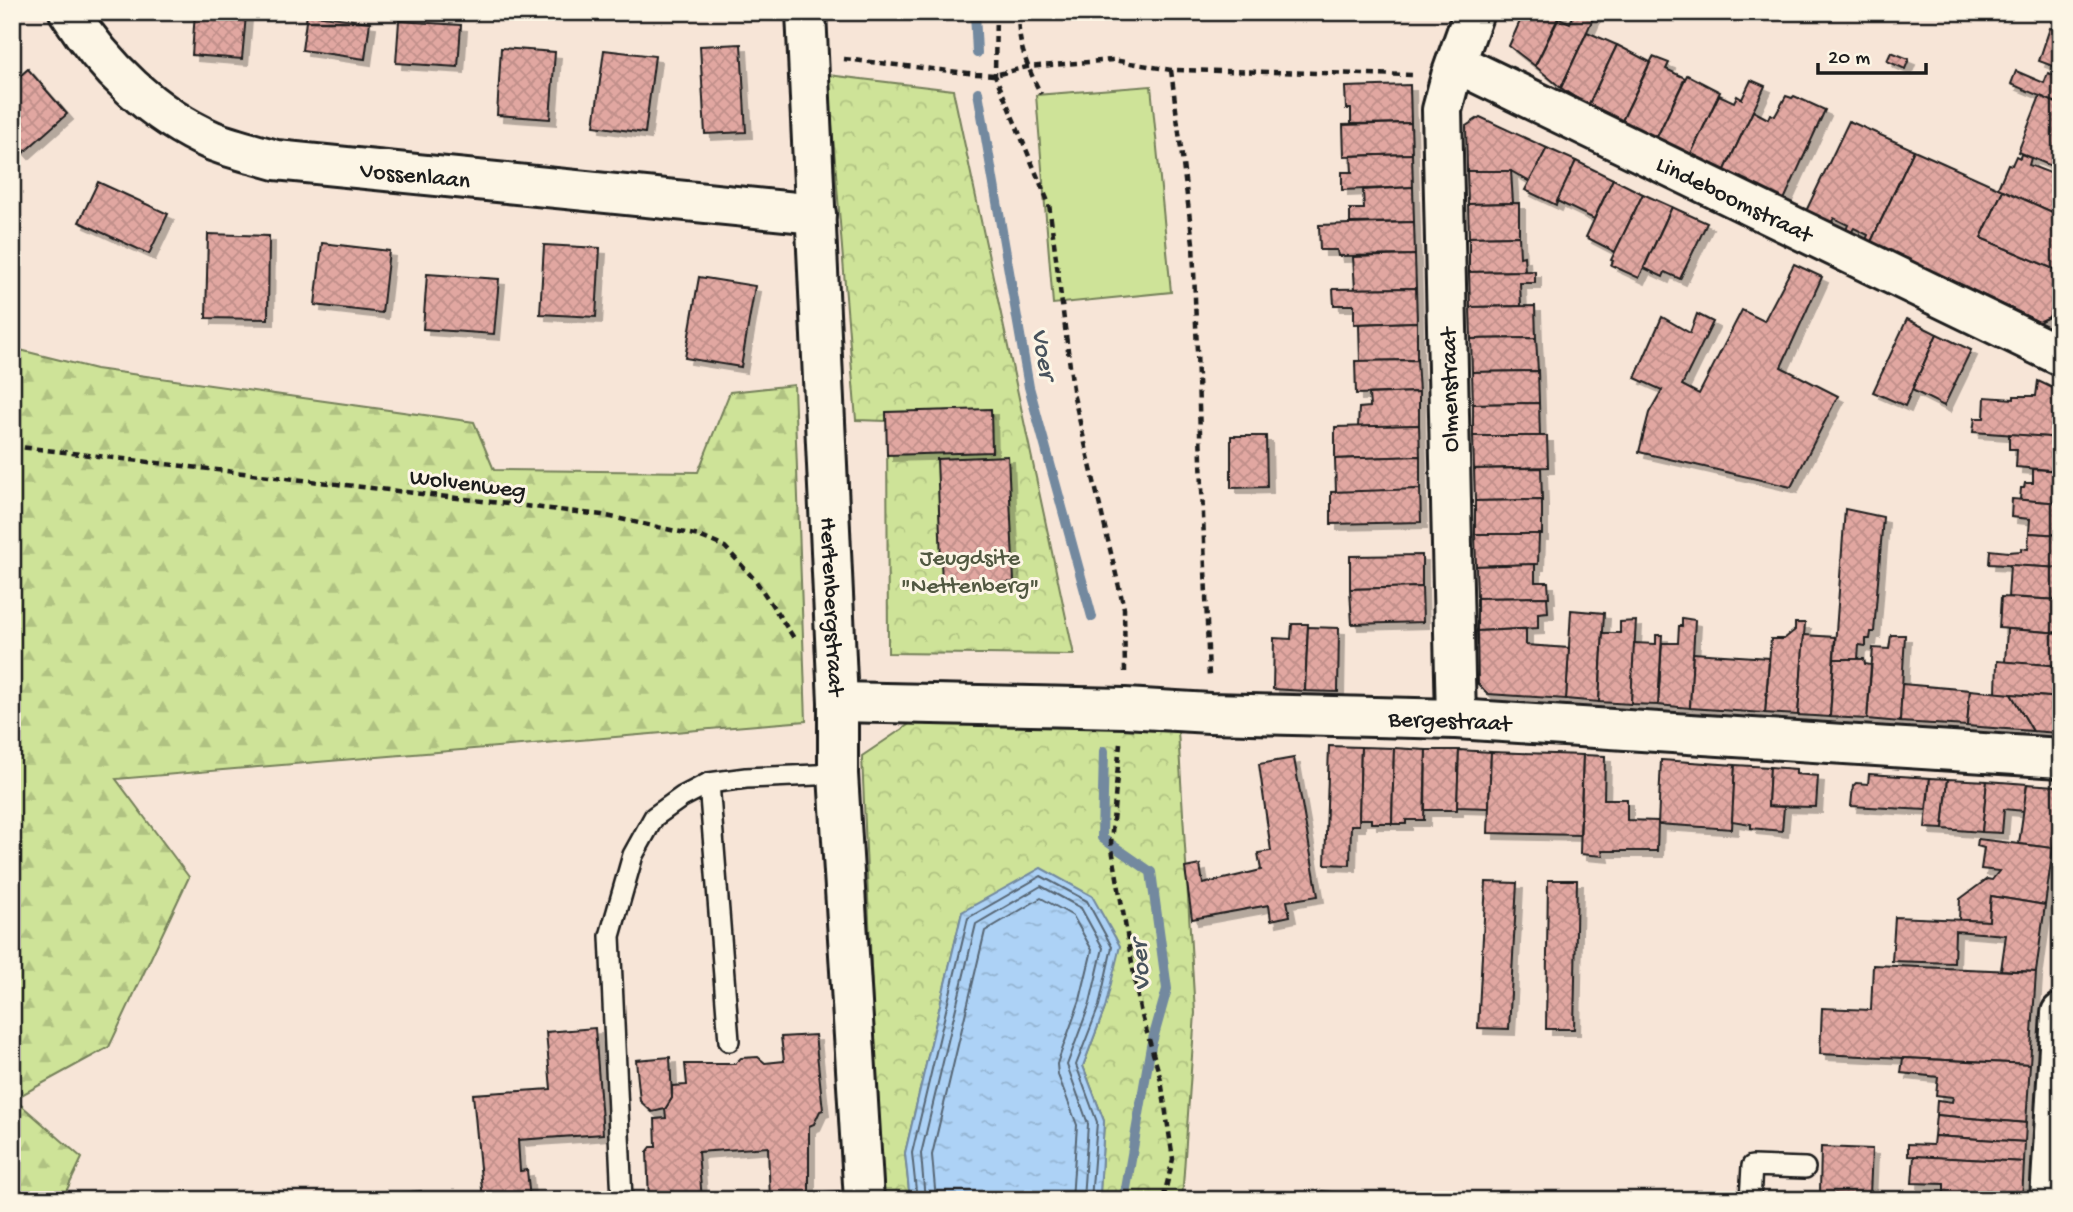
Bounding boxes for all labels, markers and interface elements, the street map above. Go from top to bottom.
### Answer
scale bar [1818,32,1926,76]
text: 20 m [1828,47,1870,72]
street label: Lindeboomstraat [1651,151,1818,252]
street label: Vossenlaan [357,157,472,197]
street label: Olmenstraat [1436,325,1467,452]
water label: Voer [1022,326,1062,386]
street label: Wolvenweg [408,464,527,507]
street label: Hertenbergstraat [811,516,849,699]
park label: Jeugdsite "Nettenberg" [901,545,1039,602]
street label: Bergestraat [1387,706,1514,741]
water label: Voer [1125,935,1160,992]

